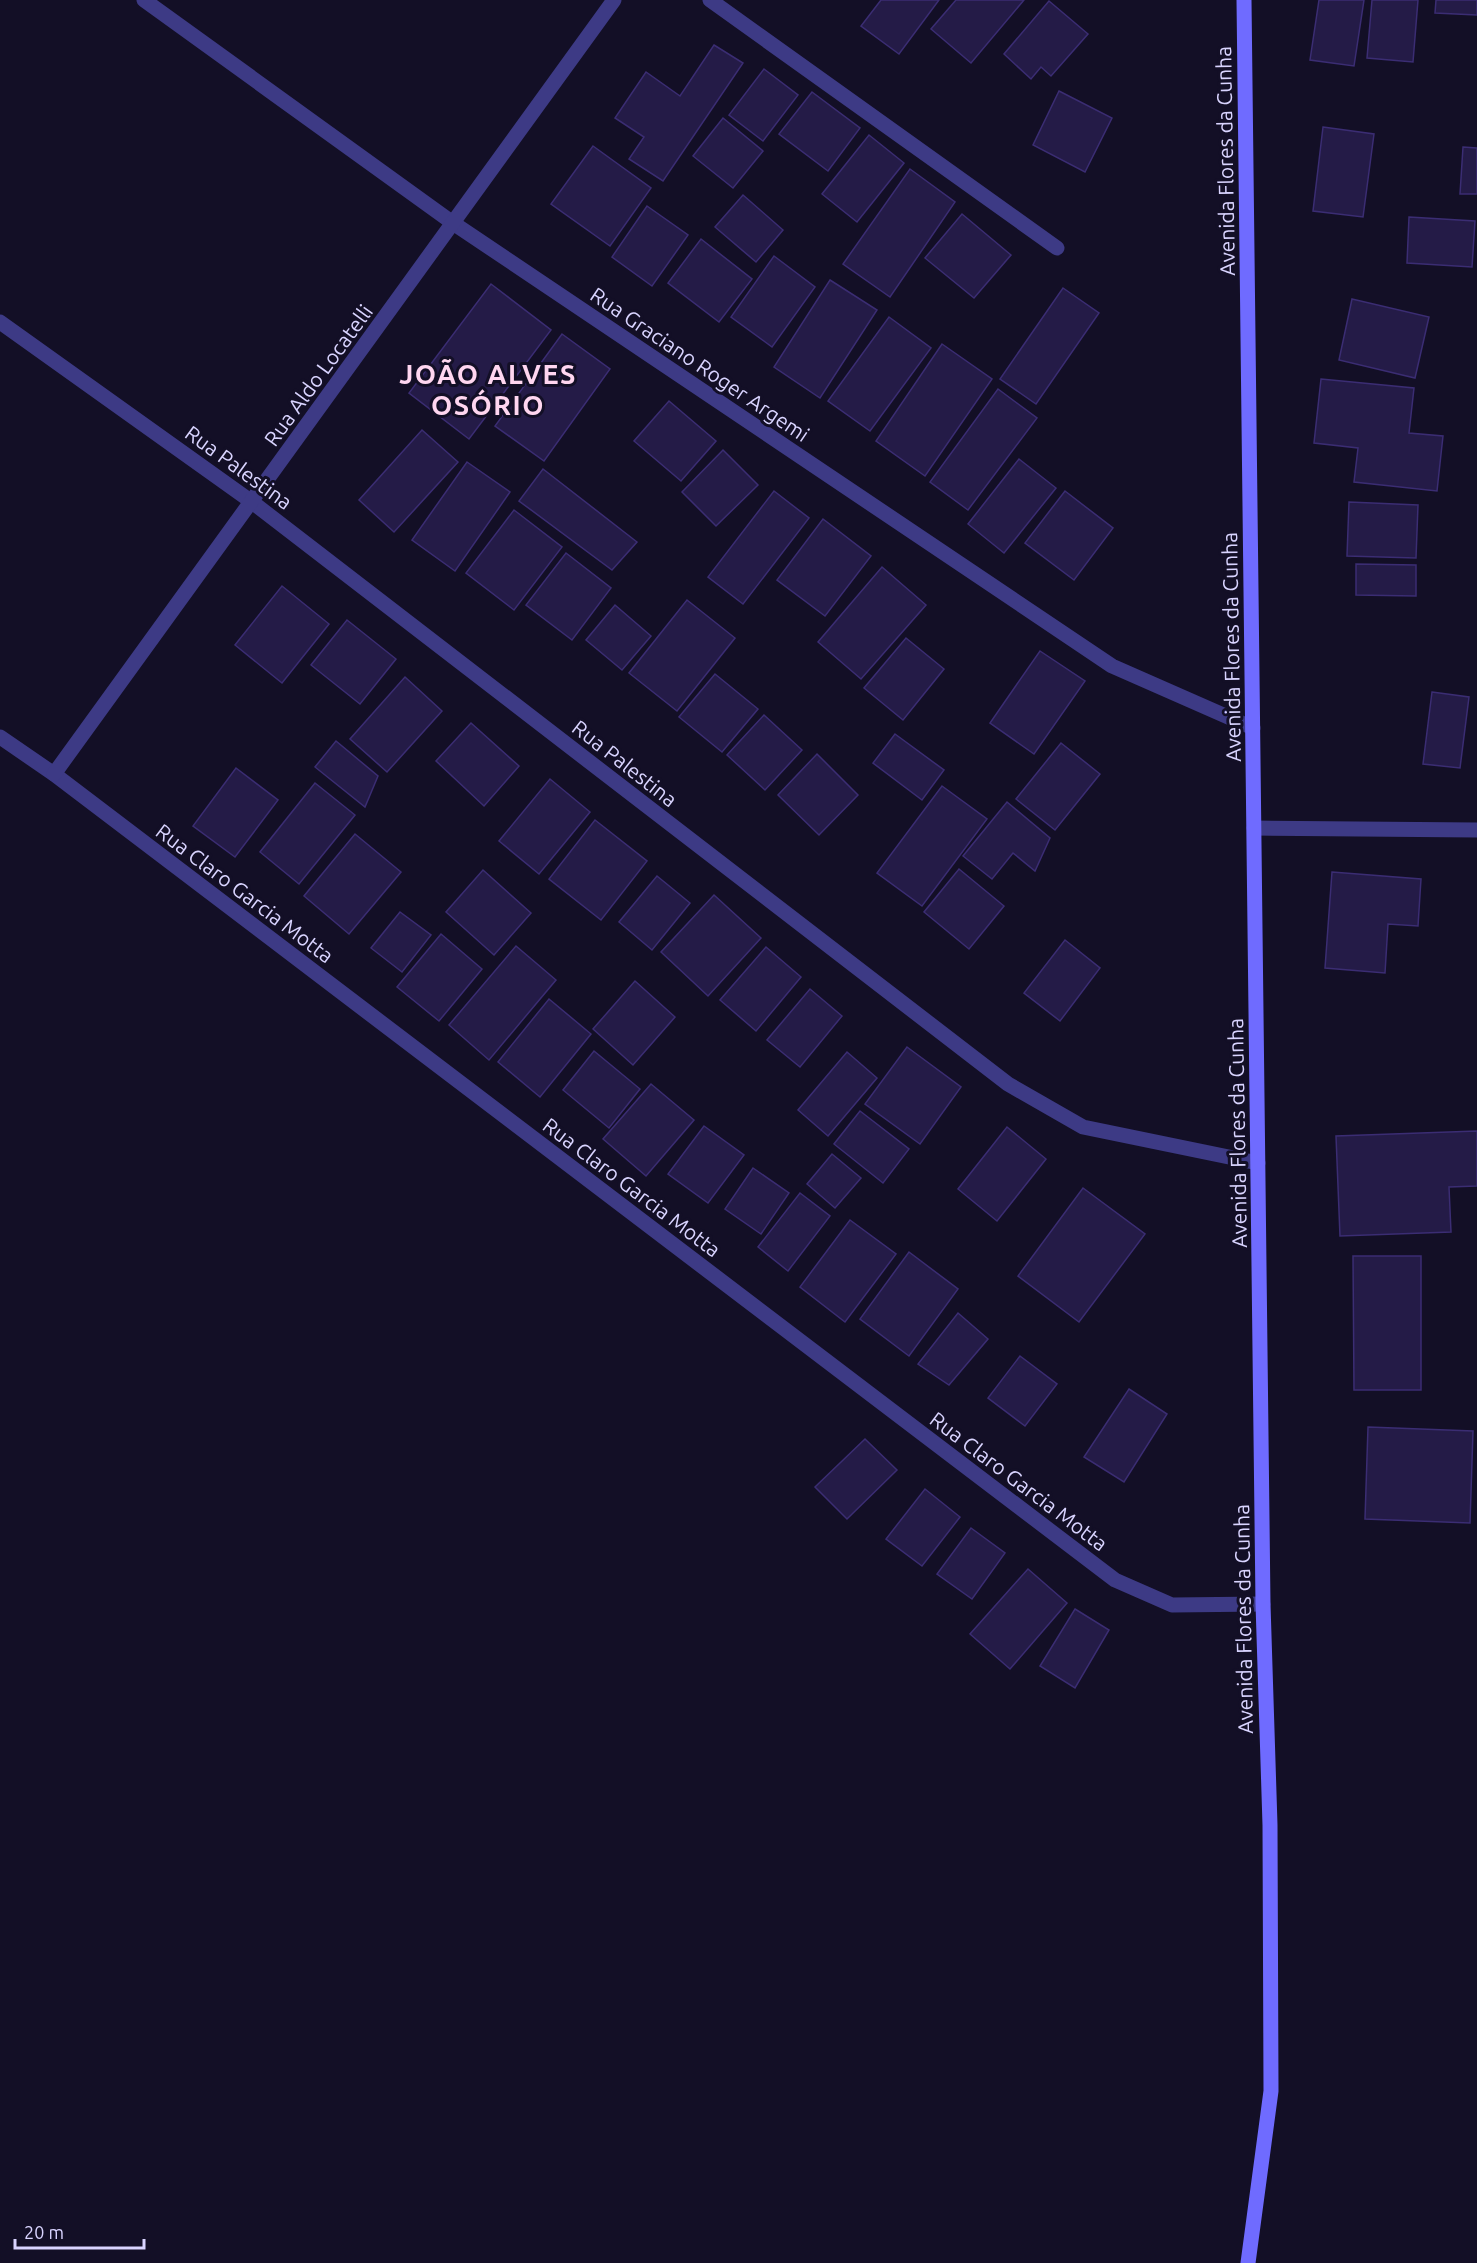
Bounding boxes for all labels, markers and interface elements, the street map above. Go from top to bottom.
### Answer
street label: Avenida Flores da Cunha [1211,46,1239,276]
street label: Rua Graciano Roger Argemi [586,282,814,446]
street label: Rua Aldo Locatelli [259,300,377,450]
district label: JOÃO ALVES OSÓRIO [399,358,577,420]
street label: Rua Palestina [181,420,297,514]
street label: Avenida Flores da Cunha [1217,532,1245,762]
street label: Rua Palestina [568,715,682,811]
street label: Rua Claro Garcia Motta [152,818,338,968]
street label: Avenida Flores da Cunha [1223,1018,1251,1248]
street label: Rua Claro Garcia Motta [539,1112,725,1262]
street label: Rua Claro Garcia Motta [926,1406,1112,1556]
street label: Avenida Flores da Cunha [1229,1504,1257,1734]
scale bar [15,2212,144,2250]
text: 20 m [24,2222,64,2242]

